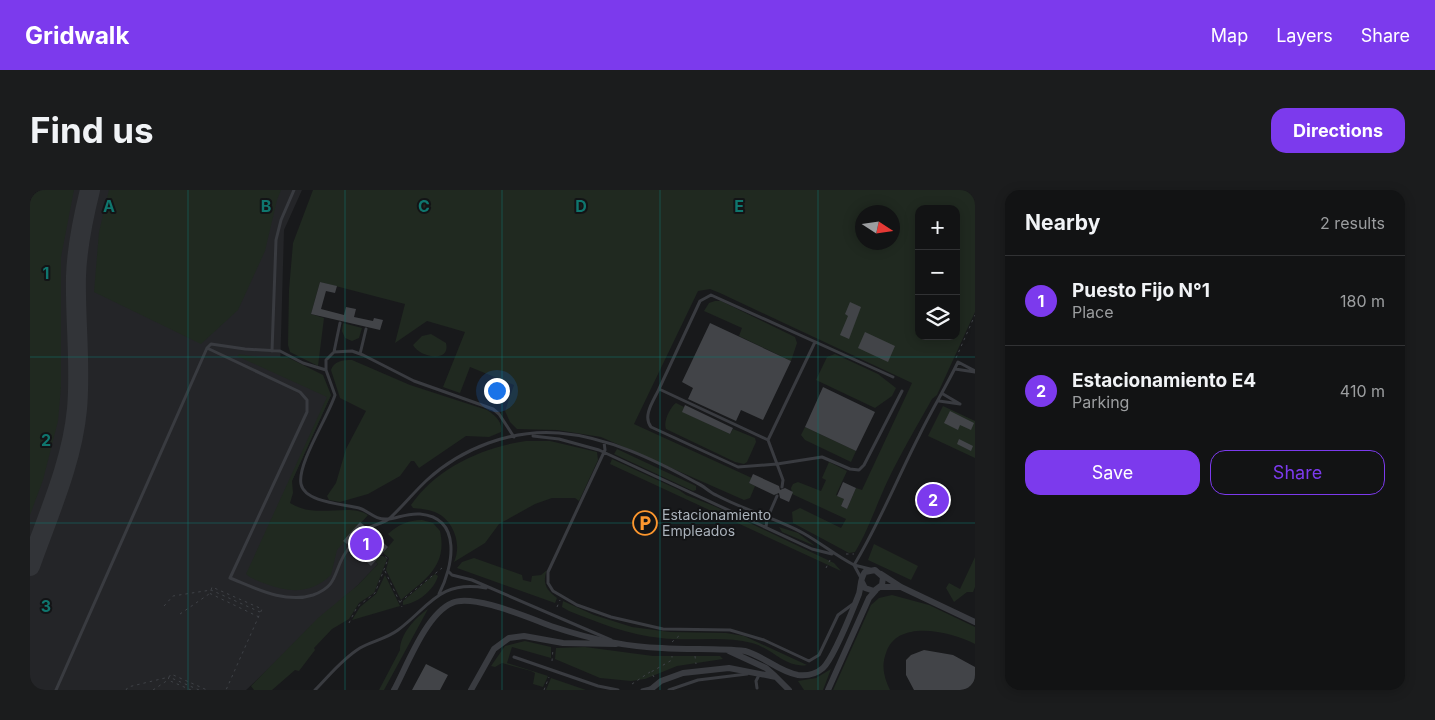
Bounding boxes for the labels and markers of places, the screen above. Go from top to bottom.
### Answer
pin: 2 [917,481,949,519]
place label: Estacionamiento Empleados [662,506,771,539]
parking icon: Estacionamiento Empleados [632,510,658,536]
pin: 1 [350,525,382,563]

